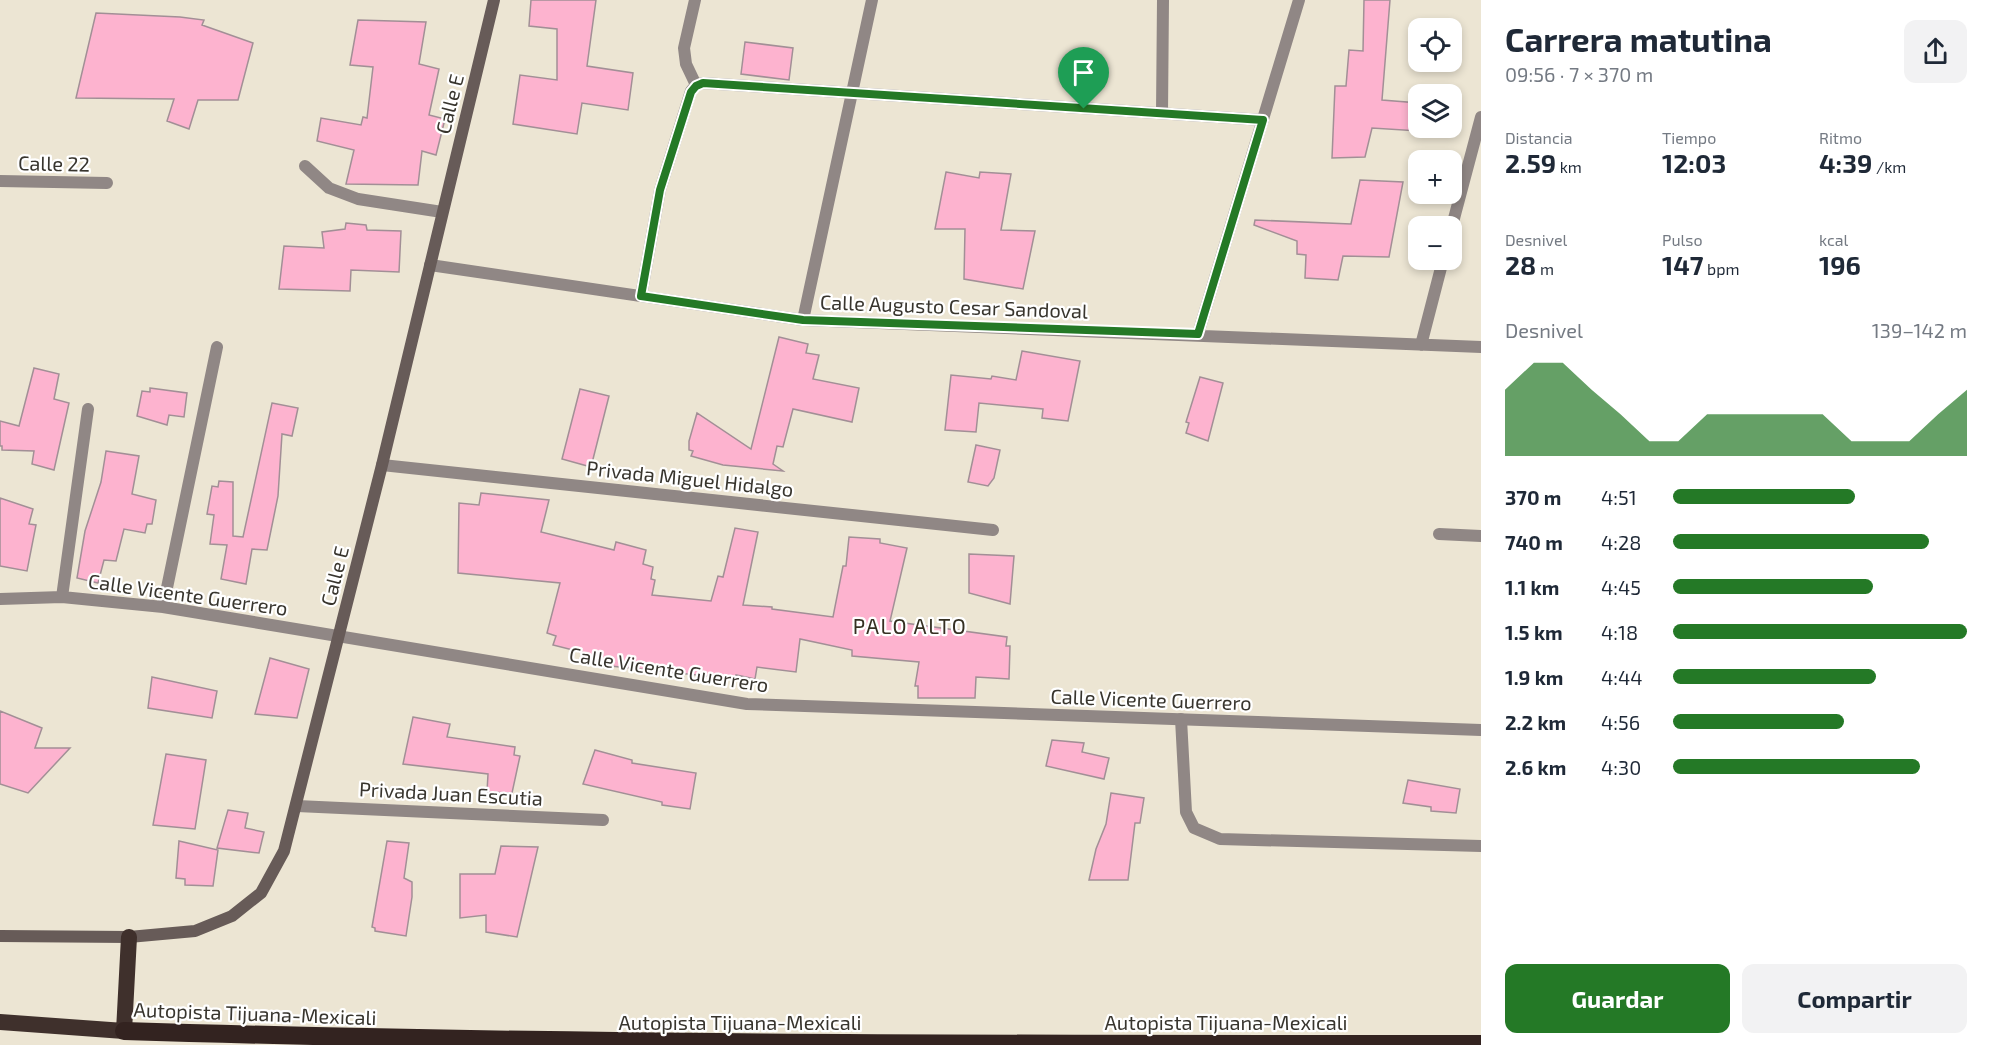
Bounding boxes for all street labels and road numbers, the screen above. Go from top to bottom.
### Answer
street label: Calle E [430,72,468,136]
street label: Calle 22 [18,150,90,176]
street label: Calle Augusto Cesar Sandoval [820,289,1089,323]
street label: Privada Miguel Hidalgo [585,455,795,501]
street label: Calle E [315,544,353,608]
street label: Calle Vicente Guerrero [87,568,289,620]
street label: Calle Vicente Guerrero [568,641,770,697]
street label: Calle Vicente Guerrero [1050,683,1252,715]
street label: Privada Juan Escutia [358,776,544,810]
street label: Autopista Tijuana-Mexicali [133,997,377,1029]
street label: Autopista Tijuana-Mexicali [618,1010,862,1034]
street label: Autopista Tijuana-Mexicali [1104,1010,1348,1034]

